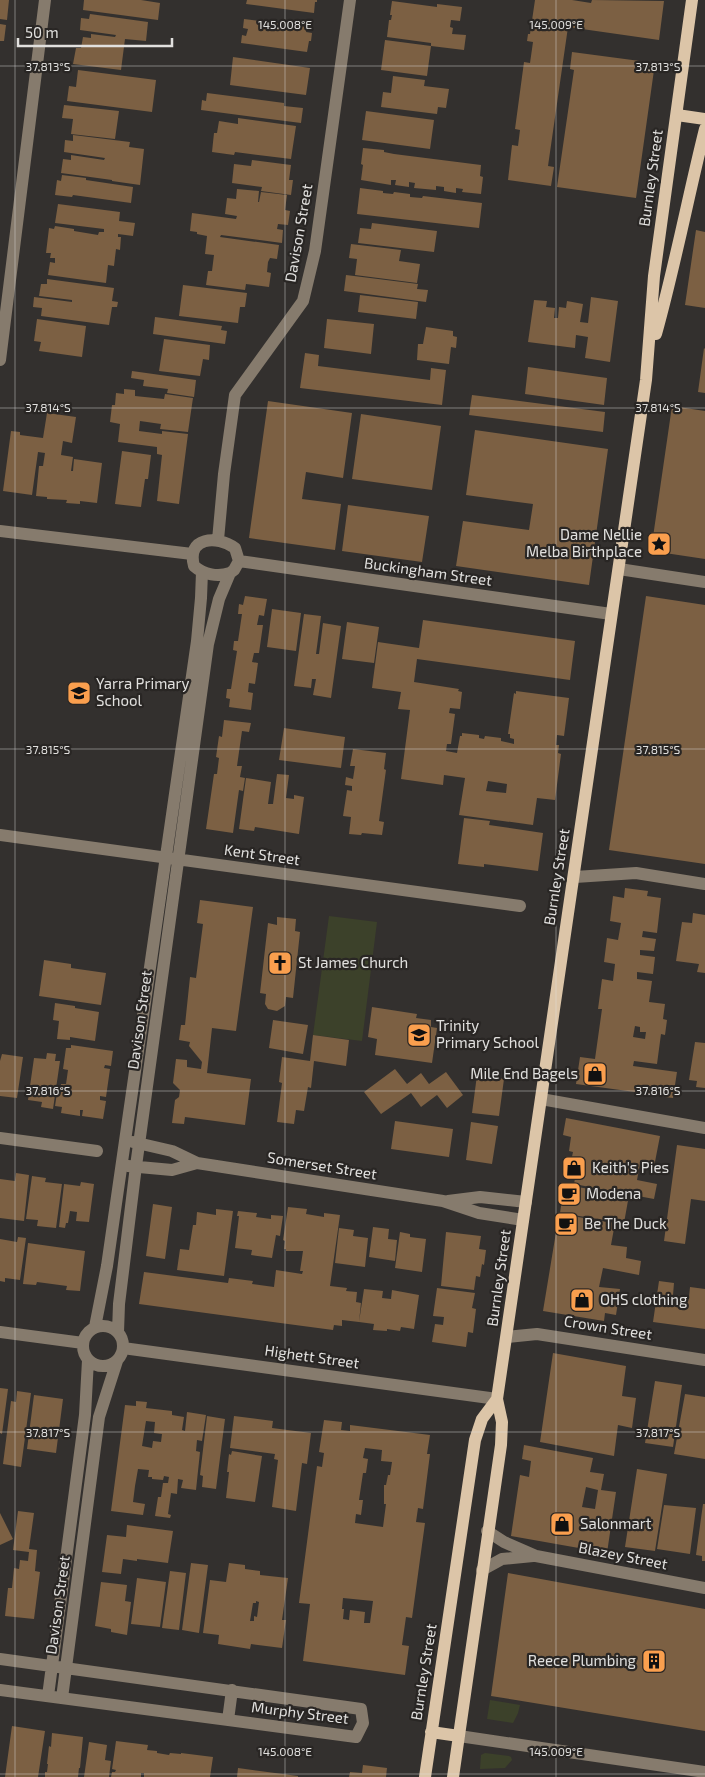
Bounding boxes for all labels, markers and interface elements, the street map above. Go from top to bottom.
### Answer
scale bar [18,15,171,47]
text: 145.008°E [258,17,312,31]
text: 145.009°E [529,17,583,31]
text: 50 m [25,23,59,41]
text: 37.813°S [26,59,71,73]
text: 37.813°S [636,59,681,73]
street label: Burnley Street [634,128,666,227]
street label: Davison Street [280,182,316,284]
text: 37.814°S [25,400,71,414]
text: 37.814°S [635,400,681,414]
place label: Dame Nellie Melba Birthplace [526,525,642,560]
place icon: Dame Nellie Melba Birthplace [646,531,672,557]
street label: Buckingham Street [363,553,493,589]
place label: Yarra Primary School [96,674,190,709]
school or university icon: Yarra Primary School [66,680,92,706]
text: 37.815°S [26,742,71,756]
text: 37.815°S [636,742,681,756]
street label: Burnley Street [539,827,573,926]
street label: Kent Street [223,840,301,868]
church icon: St James Church [267,950,293,976]
place label: St James Church [298,953,408,971]
street label: Davison Street [123,969,155,1071]
place label: Trinity Primary School [436,1016,539,1051]
school or university icon: Trinity Primary School [406,1022,432,1048]
shop icon: Mile End Bagels [582,1061,608,1087]
place label: Mile End Bagels [470,1064,578,1082]
text: 37.816°S [25,1083,71,1097]
text: 37.816°S [635,1083,681,1097]
street label: Somerset Street [266,1147,378,1183]
shop icon: Keith's Pies [561,1155,587,1181]
place label: Keith's Pies [592,1158,669,1176]
cafe icon: Modena [556,1181,582,1207]
place label: Modena [586,1184,641,1202]
cafe icon: Be The Duck [553,1211,579,1237]
place label: Be The Duck [584,1214,667,1232]
street label: Burnley Street [482,1228,514,1327]
shop icon: OHS clothing [569,1287,595,1313]
place label: OHS clothing [600,1290,688,1308]
street label: Crown Street [563,1311,654,1343]
street label: Highett Street [264,1340,361,1372]
text: 37.817°S [26,1425,70,1439]
text: 37.817°S [636,1425,680,1439]
shop icon: Salonmart [549,1511,575,1537]
place label: Salonmart [580,1514,652,1532]
street label: Blazey Street [577,1538,669,1573]
street label: Davison Street [41,1554,73,1656]
street label: Burnley Street [406,1622,440,1721]
building icon: Reece Plumbing [641,1648,667,1674]
place label: Reece Plumbing [528,1651,637,1669]
street label: Murphy Street [250,1697,350,1727]
text: 145.008°E [258,1744,312,1758]
text: 145.009°E [529,1744,583,1758]

